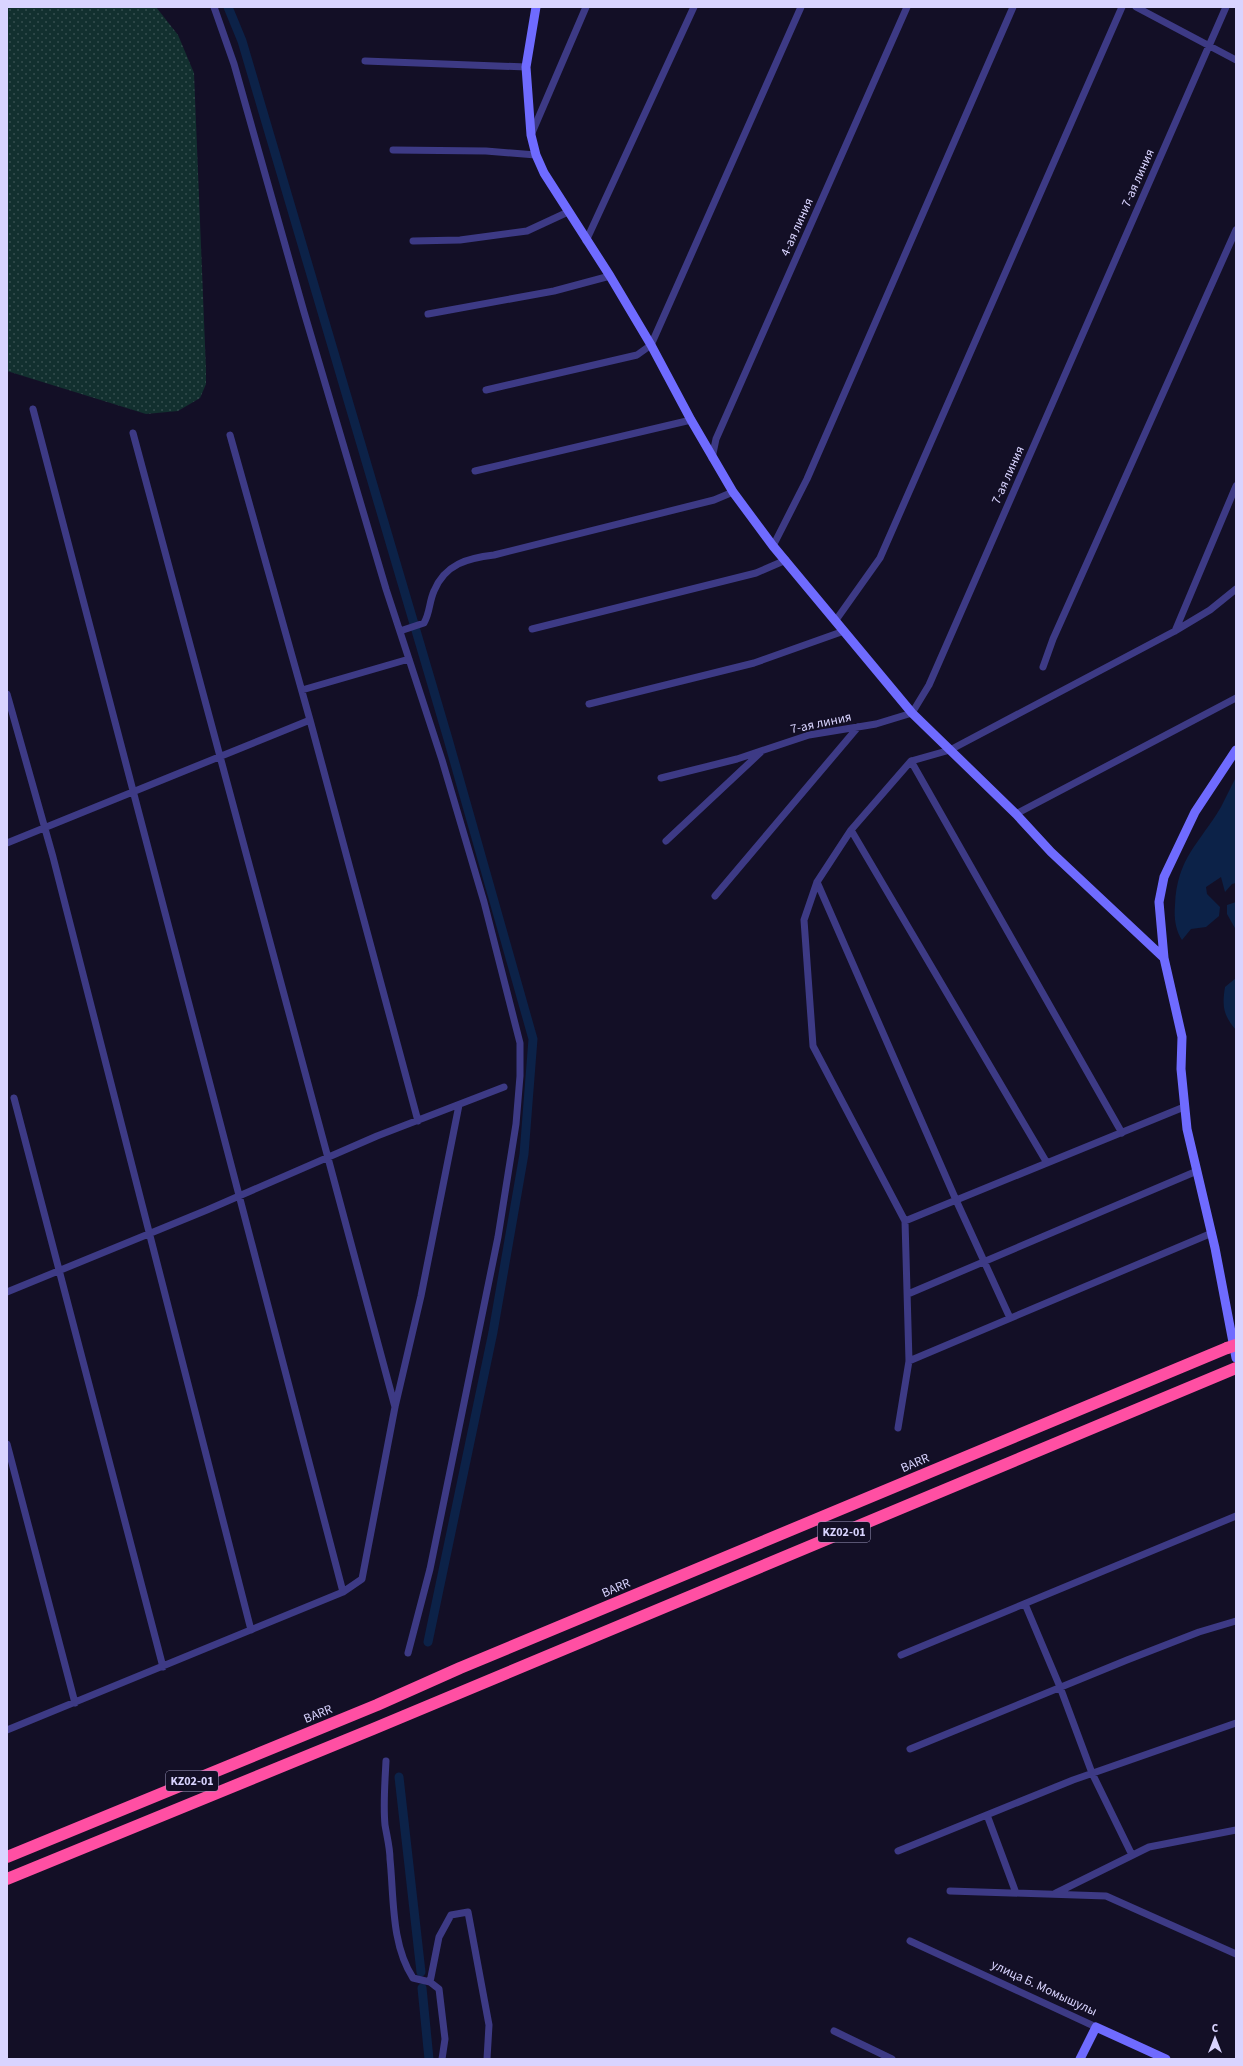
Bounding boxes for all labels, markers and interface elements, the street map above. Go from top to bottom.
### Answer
street label: 7-ая линия [1117,146,1159,210]
street label: 4-ая линия [776,195,818,259]
street label: 7-ая линия [987,443,1029,507]
street label: 7-ая линия [789,708,853,738]
street label: BARR [898,1449,933,1477]
road number: KZ02-01 [818,1522,870,1542]
street label: BARR [599,1574,634,1602]
street label: BARR [301,1700,336,1728]
road number: KZ02-01 [166,1771,218,1791]
street label: улица Б. Момышулы [988,1956,1100,2020]
north arrow [1195,2018,1235,2058]
text: С [1212,2021,1219,2036]

